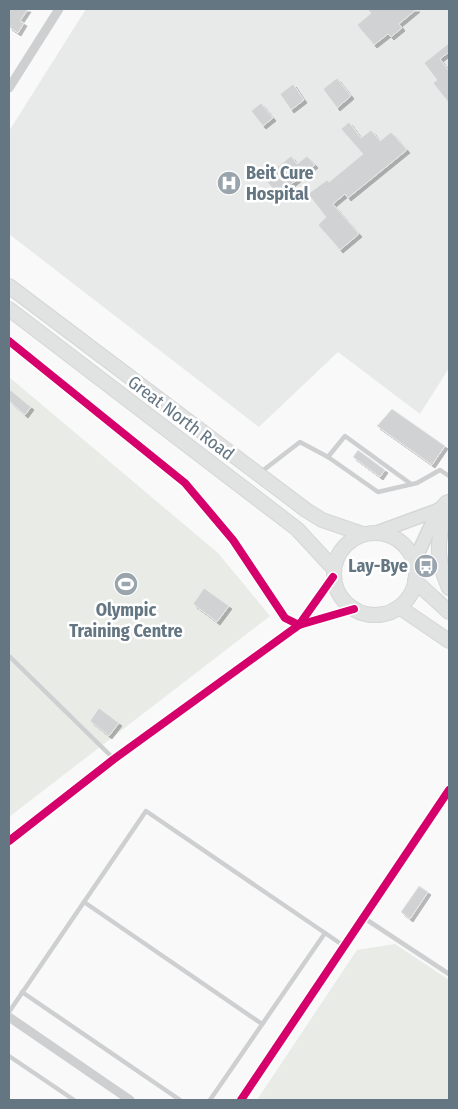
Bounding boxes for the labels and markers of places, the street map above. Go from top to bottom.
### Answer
place label: Beit Cure Hospital [246,162,314,205]
hospital icon: Beit Cure Hospital [216,170,242,196]
bus stop icon: Lay-Bye [413,553,439,579]
place label: Lay-Bye [348,555,408,577]
sports icon: Olympic Training Centre [113,571,139,597]
place label: Olympic Training Centre [69,599,183,642]

